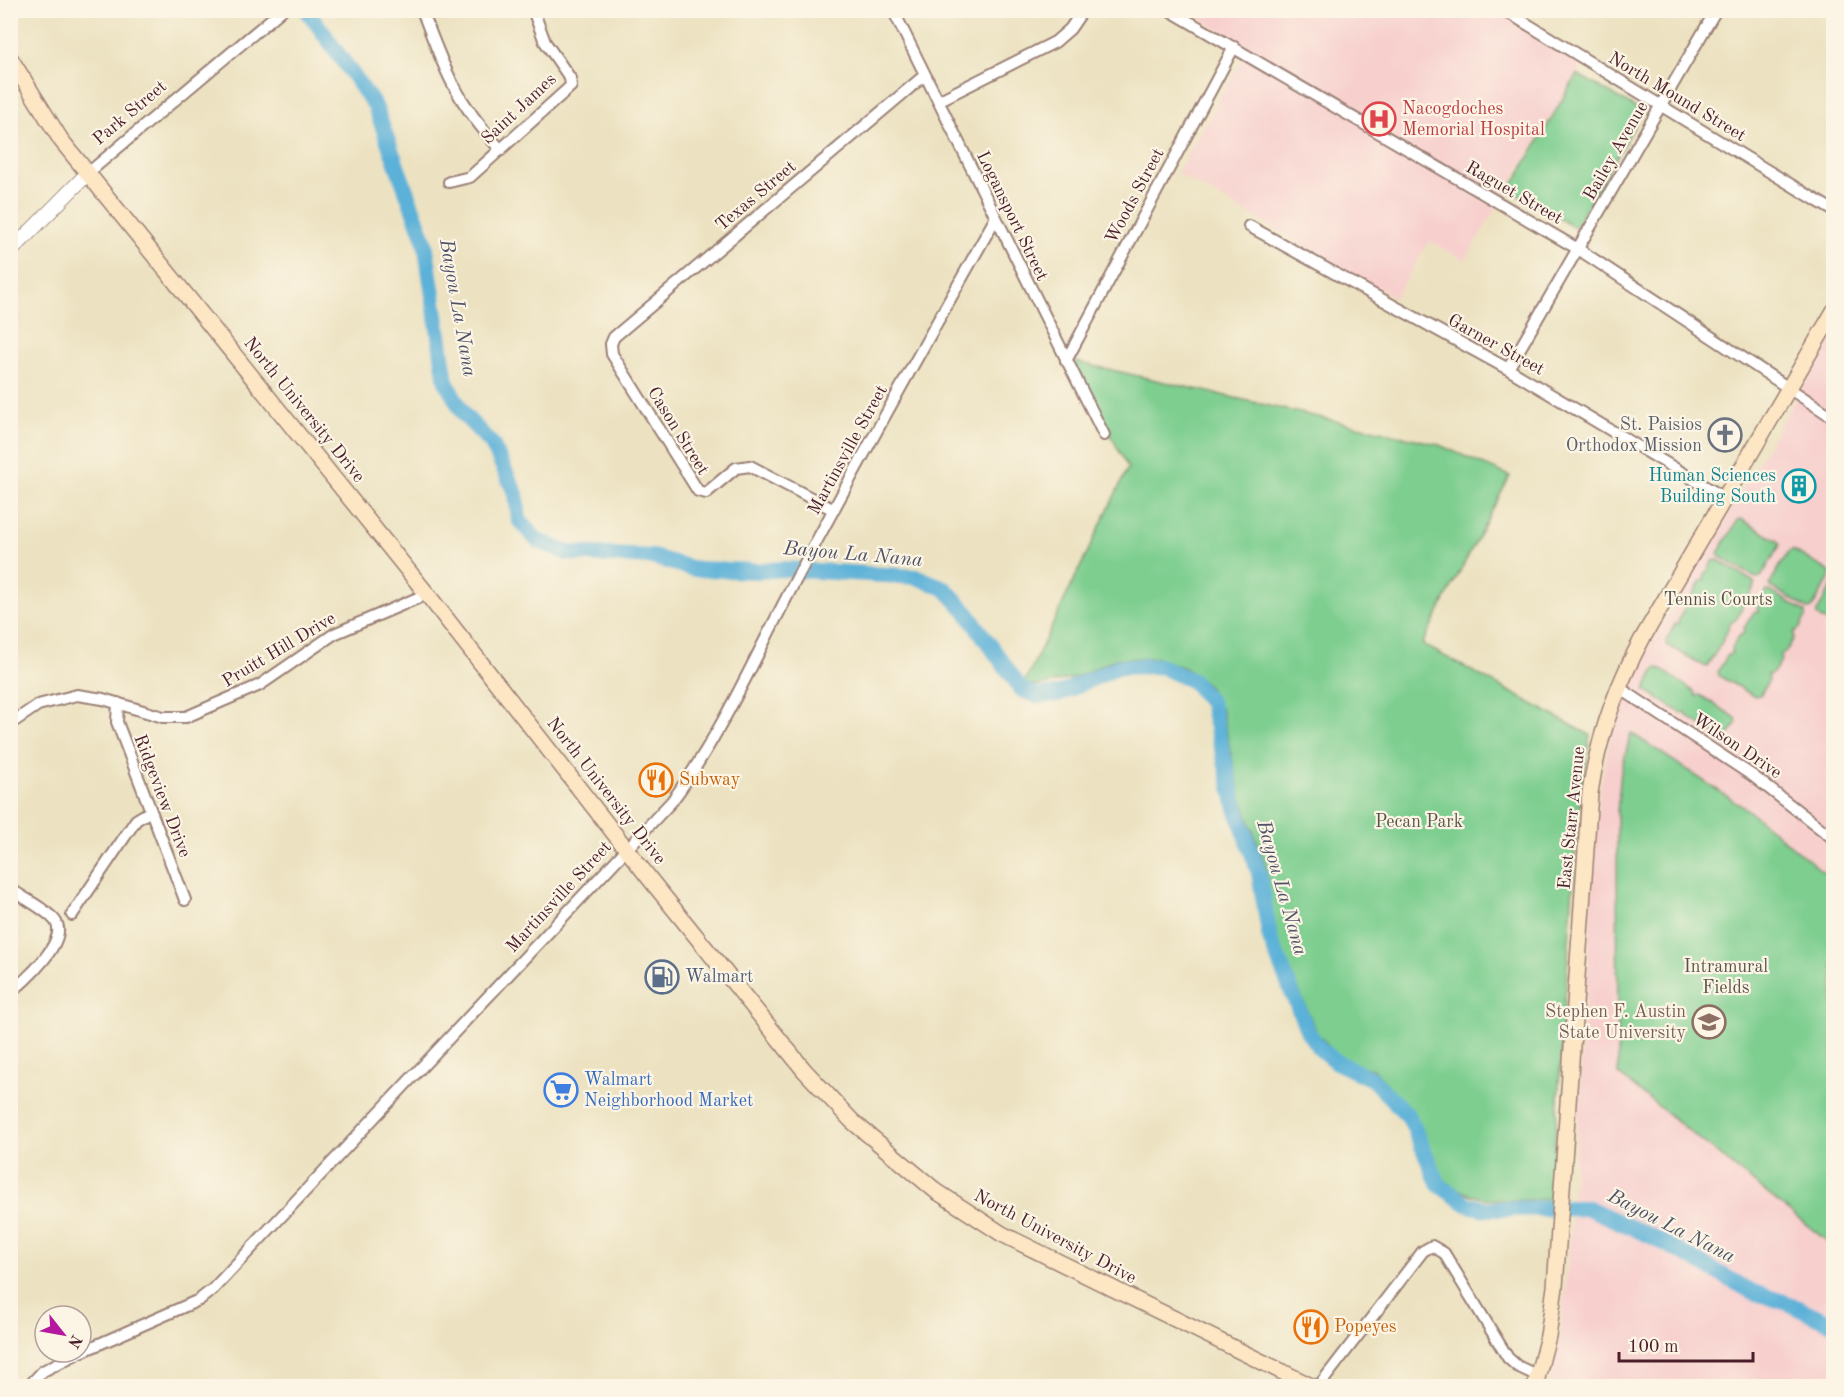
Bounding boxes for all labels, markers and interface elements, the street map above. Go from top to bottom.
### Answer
street label: North Mound Street [1605,49,1749,145]
street label: Saint James [478,70,560,148]
street label: Park Street [90,77,170,149]
street label: Bailey Avenue [1580,98,1652,204]
place label: Nacogdoches Memorial Hospital [1402,100,1545,139]
hospital icon: Nacogdoches Memorial Hospital [1361,101,1397,137]
street label: Woods Street [1102,145,1168,247]
street label: Logansport Street [973,148,1051,284]
street label: Texas Street [712,157,800,235]
street label: Raguet Street [1463,158,1565,228]
water label: Bayou La Nana [435,237,479,379]
street label: Garner Street [1445,311,1547,379]
street label: North University Drive [240,334,368,486]
street label: Martinsville Street [805,382,891,518]
street label: Cason Street [644,384,712,478]
place label: St. Paisios Orthodox Mission [1566,416,1702,455]
church icon: St. Paisios Orthodox Mission [1707,417,1743,453]
place label: Human Sciences Building South [1648,467,1776,506]
building icon: Human Sciences Building South [1781,468,1817,504]
water label: Bayou La Nana [782,539,924,571]
park label: Tennis Courts [1663,591,1773,609]
street label: Pruitt Hill Drive [219,609,339,691]
street label: Wilson Drive [1689,710,1785,782]
street label: North University Drive [543,714,669,868]
street label: Ridgeview Drive [130,732,194,860]
street label: East Starr Avenue [1556,746,1588,890]
restaurant icon: Subway [638,762,674,798]
place label: Subway [679,771,741,789]
park label: Pecan Park [1375,813,1463,831]
water label: Bayou La Nana [1252,817,1310,958]
street label: Martinsville Street [503,838,615,956]
park label: Intramural Fields [1684,958,1768,997]
fuel station icon: Walmart [644,959,680,995]
place label: Walmart [685,968,753,986]
place label: Stephen F. Austin State University [1545,1003,1686,1042]
school or university icon: Stephen F. Austin State University [1691,1004,1727,1040]
place label: Walmart Neighborhood Market [584,1071,753,1110]
supermarket icon: Walmart Neighborhood Market [543,1072,579,1108]
water label: Bayou La Nana [1603,1186,1738,1268]
street label: North University Drive [971,1187,1139,1287]
north arrow [33,1304,93,1364]
restaurant icon: Popeyes [1293,1309,1329,1345]
place label: Popeyes [1334,1318,1397,1336]
scale bar [1619,1325,1752,1363]
text: N [64,1331,84,1351]
text: 100 m [1628,1338,1679,1356]

